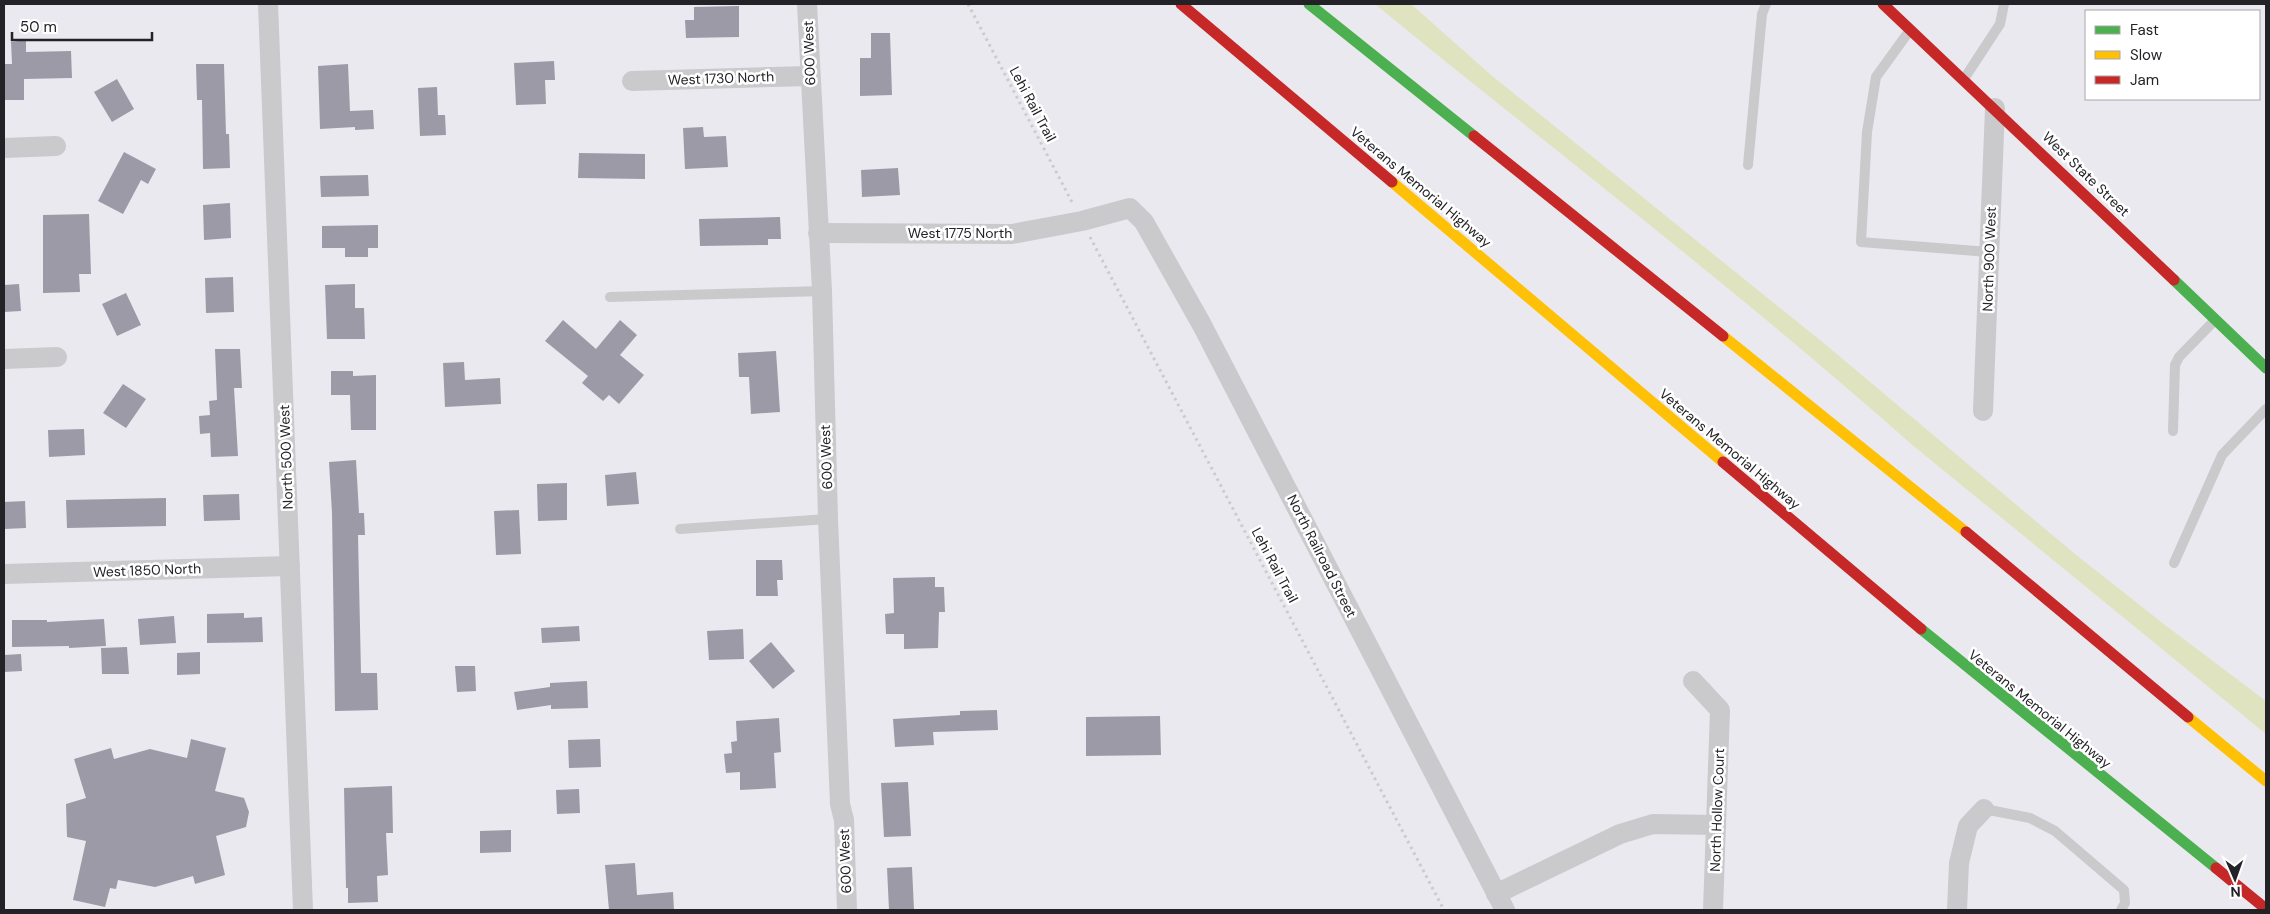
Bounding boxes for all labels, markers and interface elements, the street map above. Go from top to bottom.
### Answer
scale bar [12,10,152,42]
legend [2085,10,2260,100]
text: 50 m [20,17,57,37]
street label: 600 West [799,20,819,86]
text: Fast [2130,20,2159,40]
text: Slow [2130,45,2163,65]
street label: Lehi Rail Trail [1006,63,1060,145]
street label: West 1730 North [667,67,775,89]
text: Jam [2130,70,2159,90]
street label: Veterans Memorial Highway [1347,123,1495,252]
street label: West State Street [2039,128,2133,220]
street label: North 900 West [1978,206,2000,312]
street label: West 1775 North [908,224,1012,242]
street label: Veterans Memorial Highway [1656,385,1804,514]
street label: North 500 West [275,404,297,510]
street label: 600 West [816,424,836,490]
street label: North Railroad Street [1283,491,1361,621]
street label: Lehi Rail Trail [1248,524,1302,606]
street label: West 1850 North [93,559,201,581]
street label: Veterans Memorial Highway [1965,646,2115,772]
street label: North Hollow Court [1706,748,1728,872]
street label: 600 West [835,828,855,894]
north arrow [2210,854,2260,904]
text: N [2230,883,2241,901]

